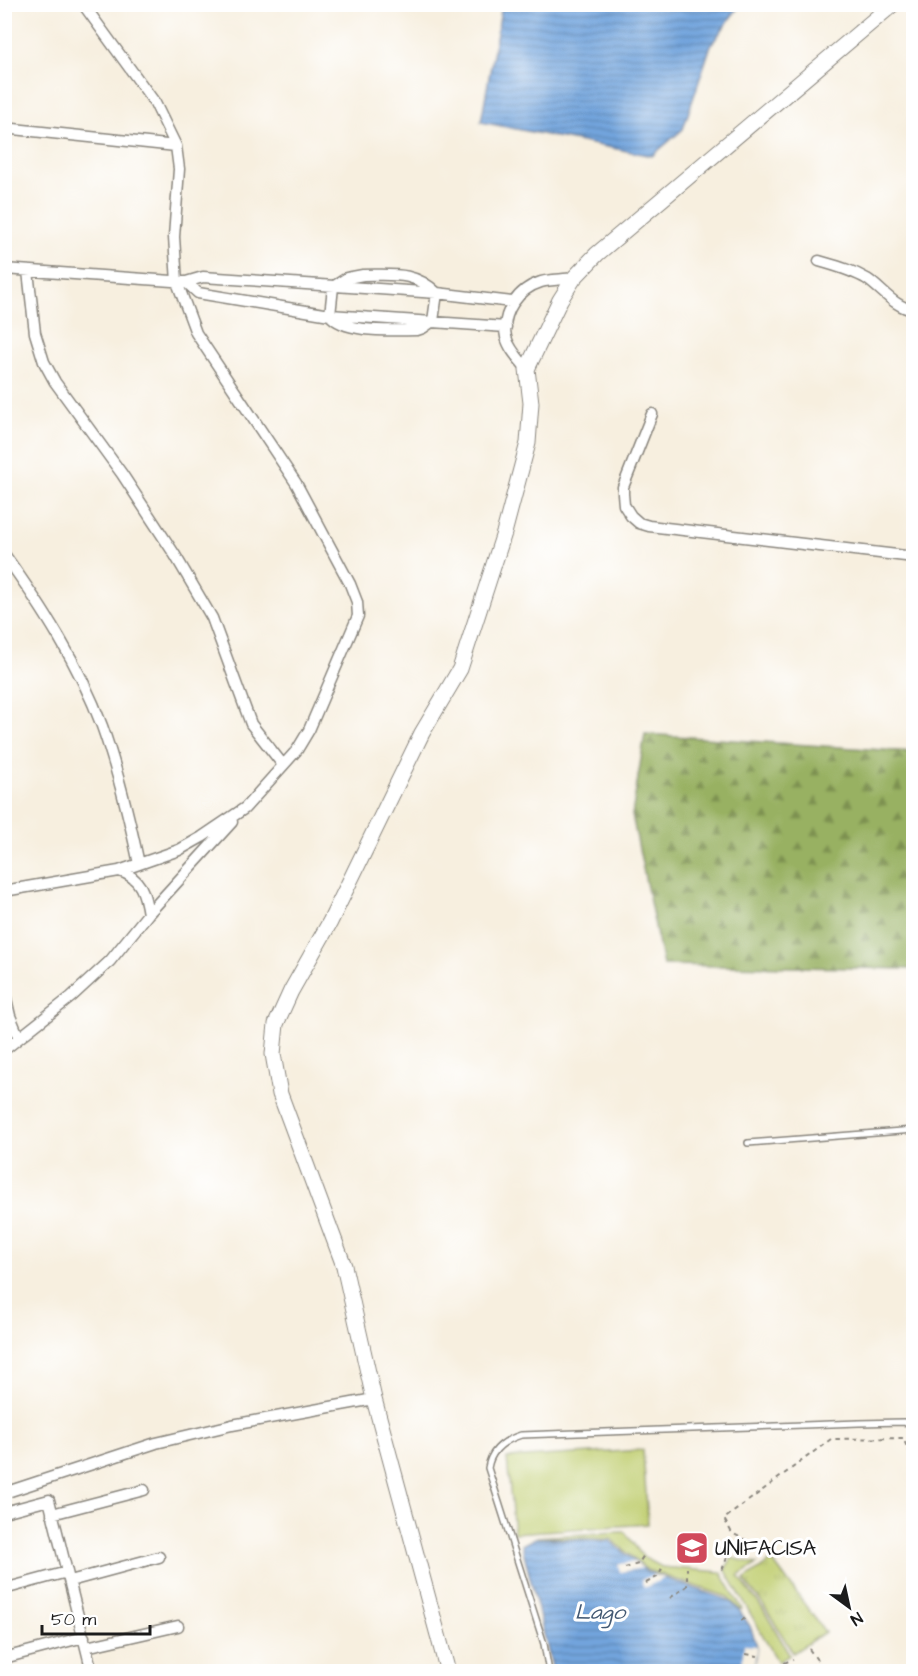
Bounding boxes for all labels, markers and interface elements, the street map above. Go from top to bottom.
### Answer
school or university icon: UNIFACISA [674,1530,710,1566]
place label: UNIFACISA [715,1534,817,1563]
north arrow [819,1577,879,1637]
water label: Lago [575,1597,627,1629]
scale bar [42,1598,150,1636]
text: 50 m [51,1607,96,1632]
text: N [846,1607,867,1631]

